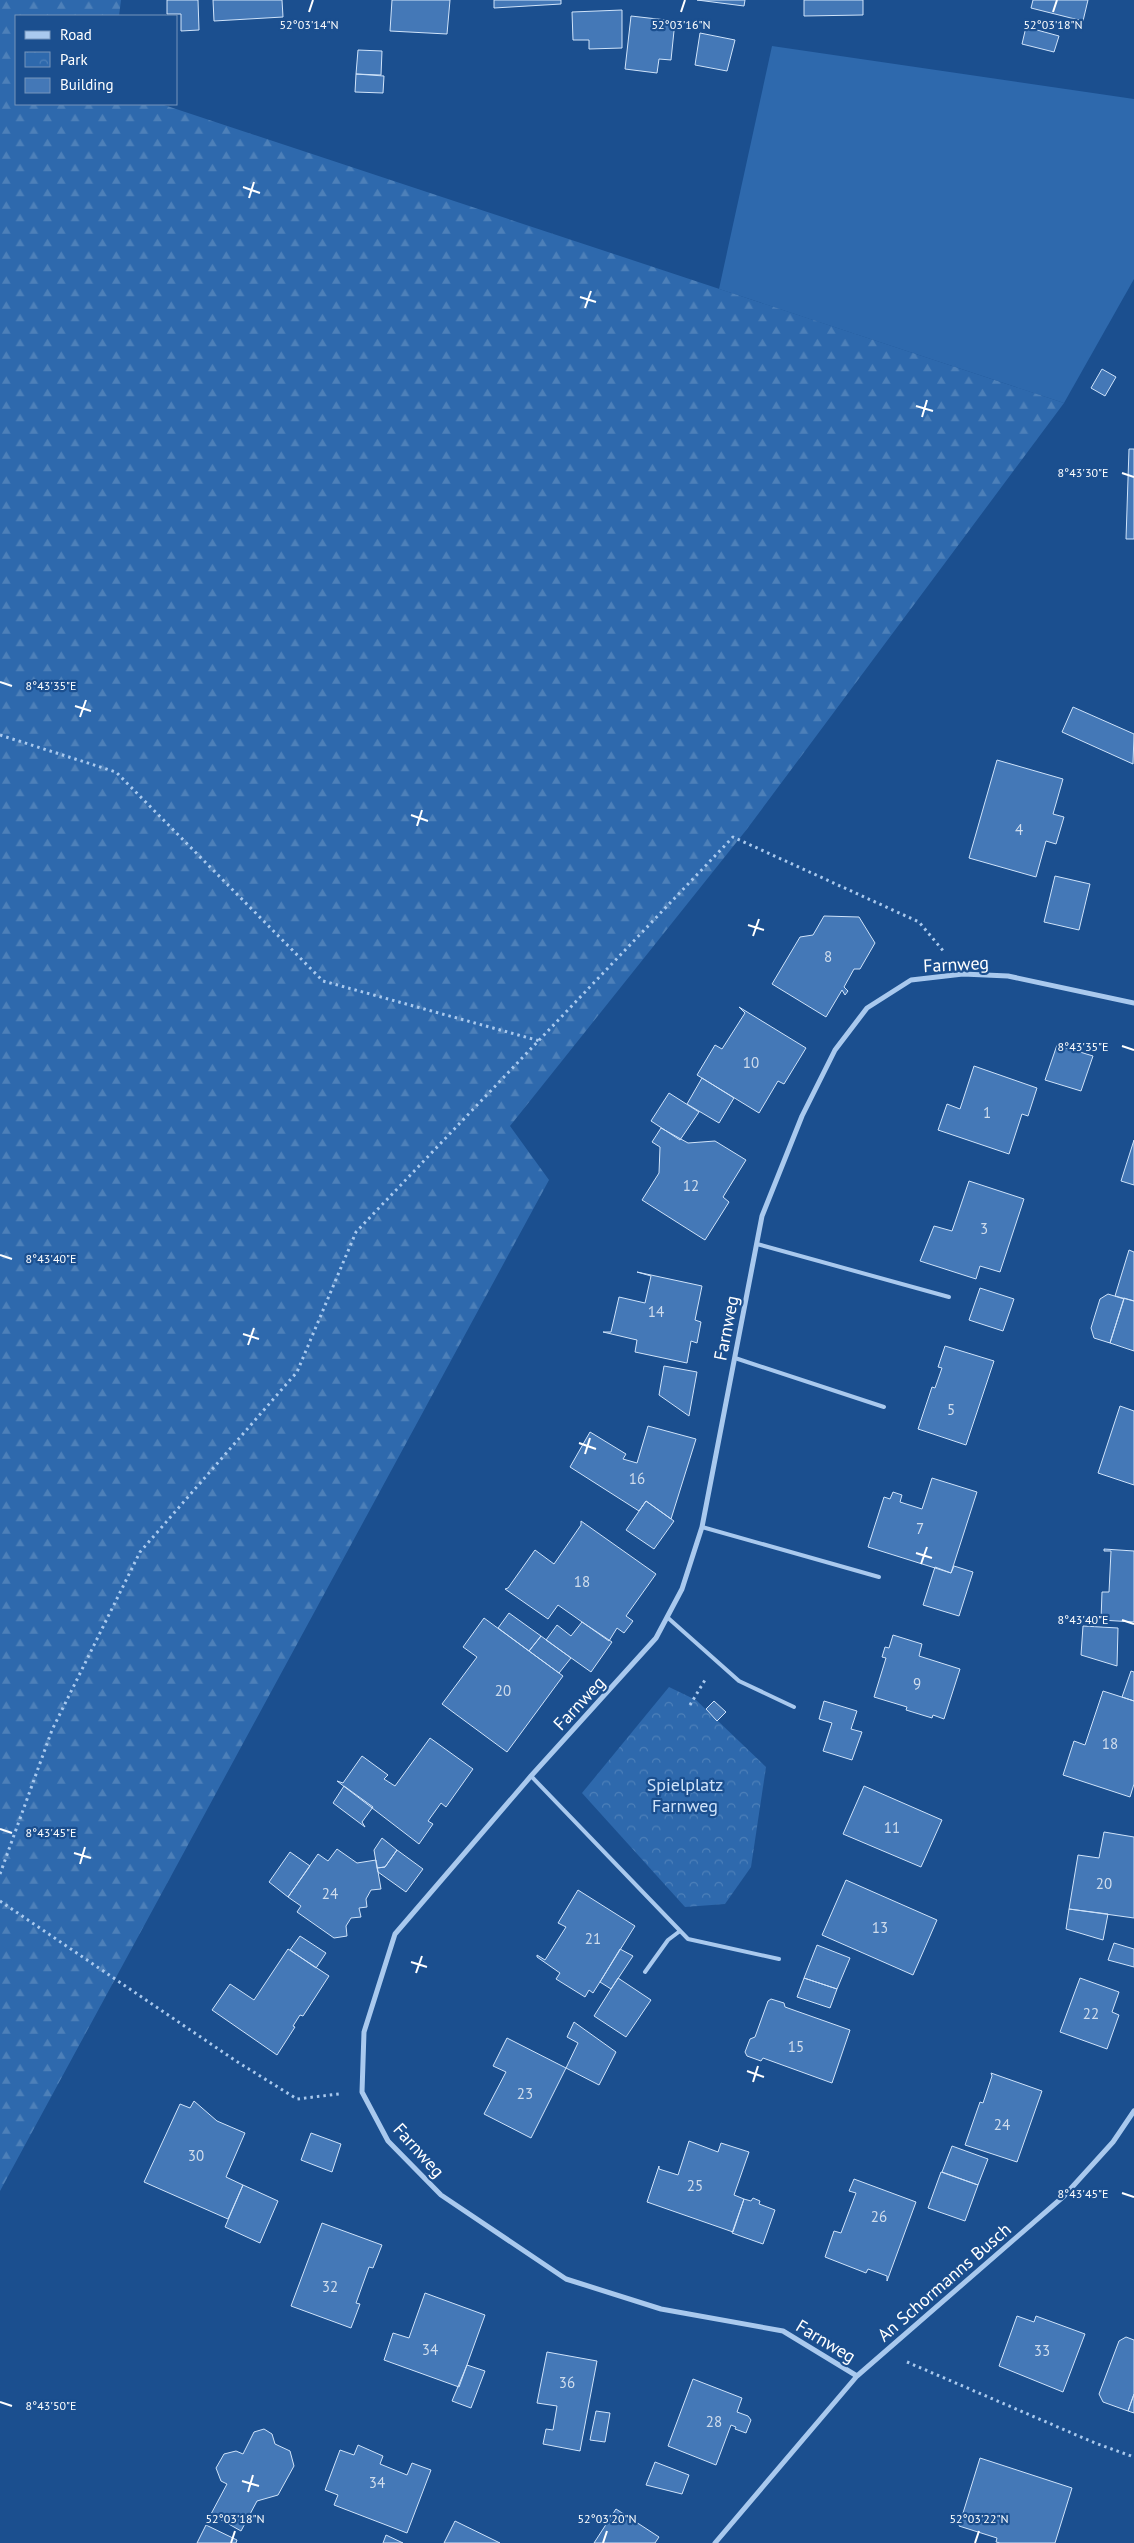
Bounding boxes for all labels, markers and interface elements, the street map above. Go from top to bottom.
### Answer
legend [15,15,178,105]
text: 52°03'14"N [279,17,339,32]
text: 52°03'16"N [651,17,711,32]
text: 52°03'18"N [1023,17,1083,32]
text: Road [60,25,92,44]
text: Park [60,50,88,69]
text: Building [60,75,114,94]
text: 8°43'30"E [1058,465,1108,480]
text: 8°43'35"E [26,678,76,693]
house number: 4 [1015,820,1023,839]
house number: 8 [824,947,832,966]
street label: Farnweg [923,951,989,977]
text: 8°43'35"E [1058,1039,1108,1054]
house number: 10 [743,1053,759,1072]
house number: 1 [983,1103,991,1122]
house number: 12 [683,1176,699,1195]
house number: 3 [980,1219,988,1238]
text: 8°43'40"E [26,1251,76,1266]
street label: Farnweg [708,1293,744,1363]
house number: 14 [648,1302,664,1321]
house number: 5 [947,1400,955,1419]
house number: 16 [629,1469,645,1488]
house number: 7 [916,1519,924,1538]
house number: 18 [574,1572,590,1591]
text: 8°43'40"E [1058,1612,1108,1627]
street label: Farnweg [548,1671,610,1735]
house number: 9 [913,1674,921,1693]
house number: 20 [495,1681,511,1700]
house number: 18 [1102,1734,1118,1753]
park label: Spielplatz Farnweg [647,1773,723,1817]
house number: 11 [884,1818,900,1837]
text: 8°43'45"E [26,1825,76,1840]
house number: 20 [1096,1874,1112,1893]
house number: 24 [322,1884,338,1903]
house number: 13 [872,1918,888,1937]
house number: 21 [585,1929,601,1948]
house number: 22 [1083,2004,1099,2023]
house number: 15 [788,2037,804,2056]
house number: 23 [517,2084,533,2103]
house number: 24 [994,2115,1010,2134]
street label: Farnweg [388,2118,450,2182]
house number: 30 [188,2146,204,2165]
house number: 25 [687,2176,703,2195]
text: 8°43'45"E [1058,2186,1108,2201]
house number: 26 [871,2207,887,2226]
street label: An Schormanns Busch [872,2218,1016,2346]
house number: 32 [322,2277,338,2296]
street label: Farnweg [792,2314,860,2368]
house number: 34 [422,2340,438,2359]
house number: 33 [1034,2341,1050,2360]
house number: 36 [559,2373,575,2392]
text: 8°43'50"E [26,2398,76,2413]
house number: 28 [706,2412,722,2431]
house number: 34 [369,2473,385,2492]
text: 52°03'18"N [205,2511,265,2526]
text: 52°03'20"N [577,2511,637,2526]
text: 52°03'22"N [949,2511,1009,2526]

